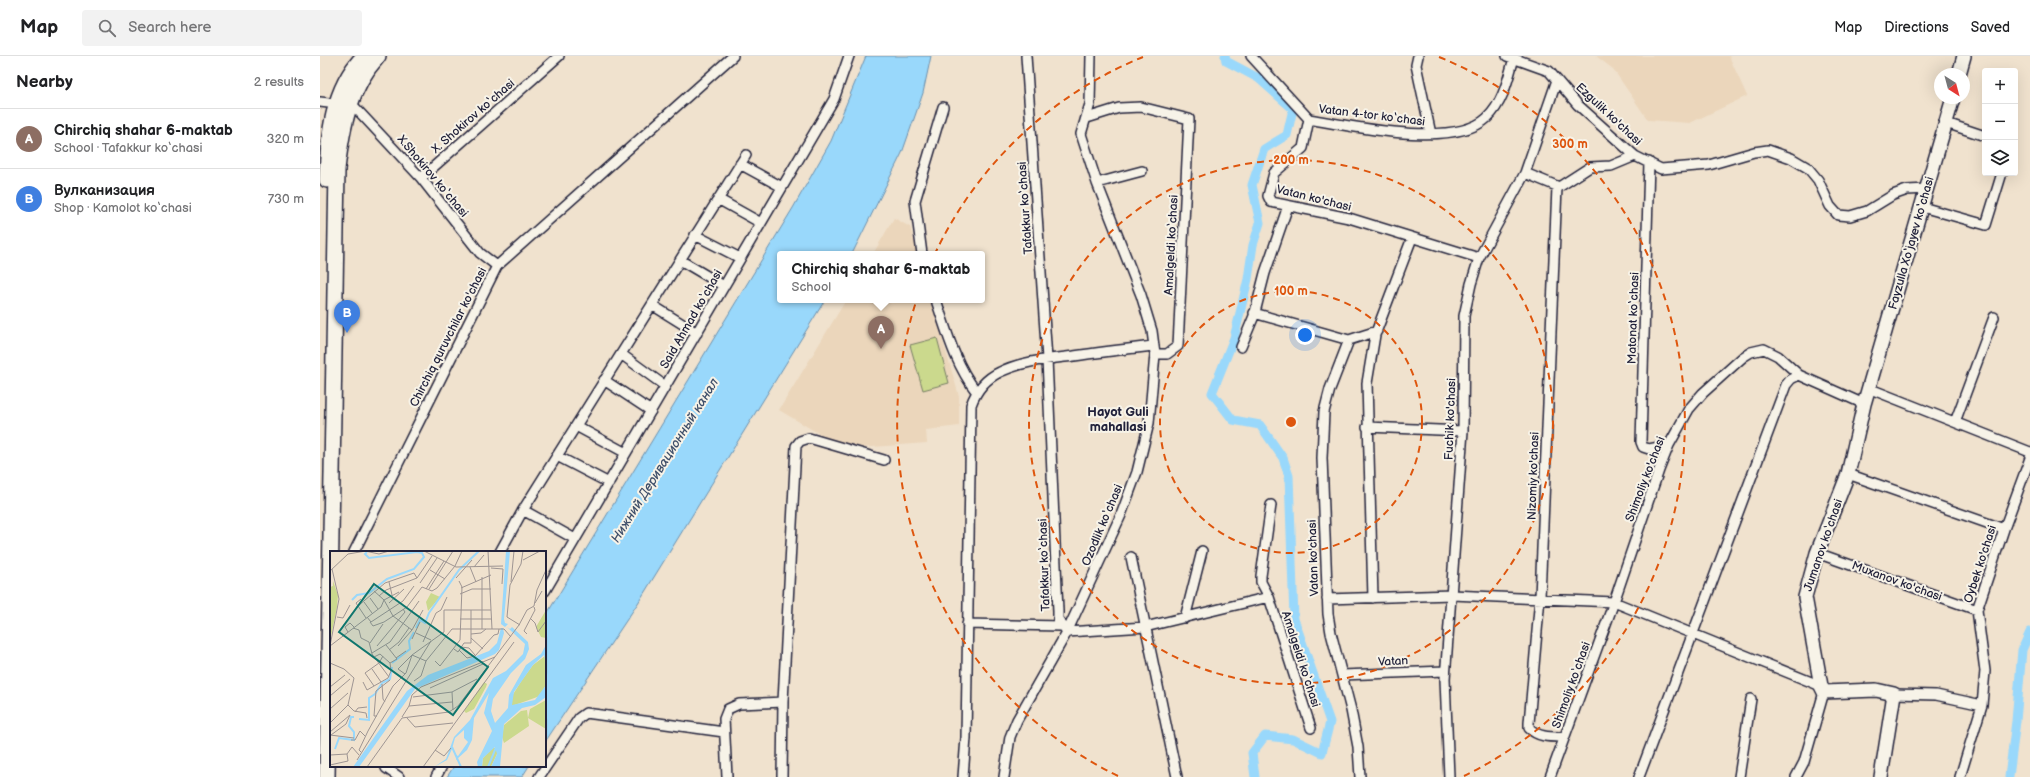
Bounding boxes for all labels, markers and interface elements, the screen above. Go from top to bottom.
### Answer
search box [82,10,362,46]
text: Map [20,16,58,39]
icon: search [96,17,118,39]
text: Search here [128,18,211,37]
text: Map [1834,19,1862,36]
text: Directions [1884,19,1949,36]
text: Saved [1971,19,2010,36]
north arrow [1934,68,1970,104]
map controls [1982,68,2018,176]
button: + [1982,68,2018,104]
text: Nearby [16,72,73,92]
text: 2 results [254,74,304,90]
street label: X. Shokirov ko‘chasi [428,76,518,157]
street label: Ezgulik ko'chasi [1572,80,1645,149]
street label: Vatan 4-tor ko‘chasi [1318,102,1426,129]
button: − [1982,104,2018,140]
text: Chirchiq shahar 6-maktab [54,121,233,140]
text: A [25,131,33,147]
text: 320 m [266,131,304,147]
street label: X.Shokirov ko‘chasi [393,131,471,221]
text: 300 m [1552,137,1588,152]
text: School · Tafakkur ko‘chasi [54,140,202,156]
button: layers [1982,140,2018,176]
text: 200 m [1273,153,1309,168]
street label: Tafakkur ko‘chasi [1015,161,1036,255]
street label: Fayzulla Xo‘jayev ko‘chasi [1885,175,1938,311]
text: Вулканизация [54,181,155,200]
street label: Vatan ko'chasi [1275,182,1353,215]
text: B [24,191,34,207]
text: 730 m [268,191,304,207]
street label: Amalgeldi ko‘chasi [1161,194,1182,296]
text: Shop · Kamolot ko‘chasi [54,200,192,216]
popup [777,251,985,303]
text: Chirchiq shahar 6-maktab [792,260,970,279]
street label: Chirchiq quruvchilar ko'chasi [407,265,490,410]
street label: Said Ahmad ko‘chasi [657,267,726,372]
street label: Matonat ko‘chasi [1624,272,1643,364]
text: School [792,279,831,295]
text: 100 m [1274,284,1308,299]
pin: B [334,300,360,333]
pin: A [868,316,894,349]
your location [1295,325,1315,345]
water label: Нижний Деривационный канал [608,375,723,546]
street label: Fuchik ko'chasi [1442,378,1459,460]
district label: Hayot Guli mahallasi [1087,404,1149,435]
centre of rings [1284,415,1298,429]
street label: Nizomiy ko'chasi [1524,431,1543,520]
street label: Shimoliy ko'chasi [1622,434,1669,524]
street label: Ozodlik ko‘chasi [1079,482,1126,568]
street label: Jumanov ko‘chasi [1801,497,1846,593]
street label: Tafakkur ko‘chasi [1035,518,1054,612]
street label: Vatan ko'chasi [1305,519,1322,597]
street label: Oybek ko'chasi [1961,523,2000,605]
inset map [330,551,546,767]
street label: Muxanov ko'chasi [1850,558,1944,605]
street label: Amalgeldi ko‘chasi [1278,609,1323,709]
street label: Shimoliy ko‘chasi [1549,640,1594,731]
street label: Vatan [1378,653,1409,670]

